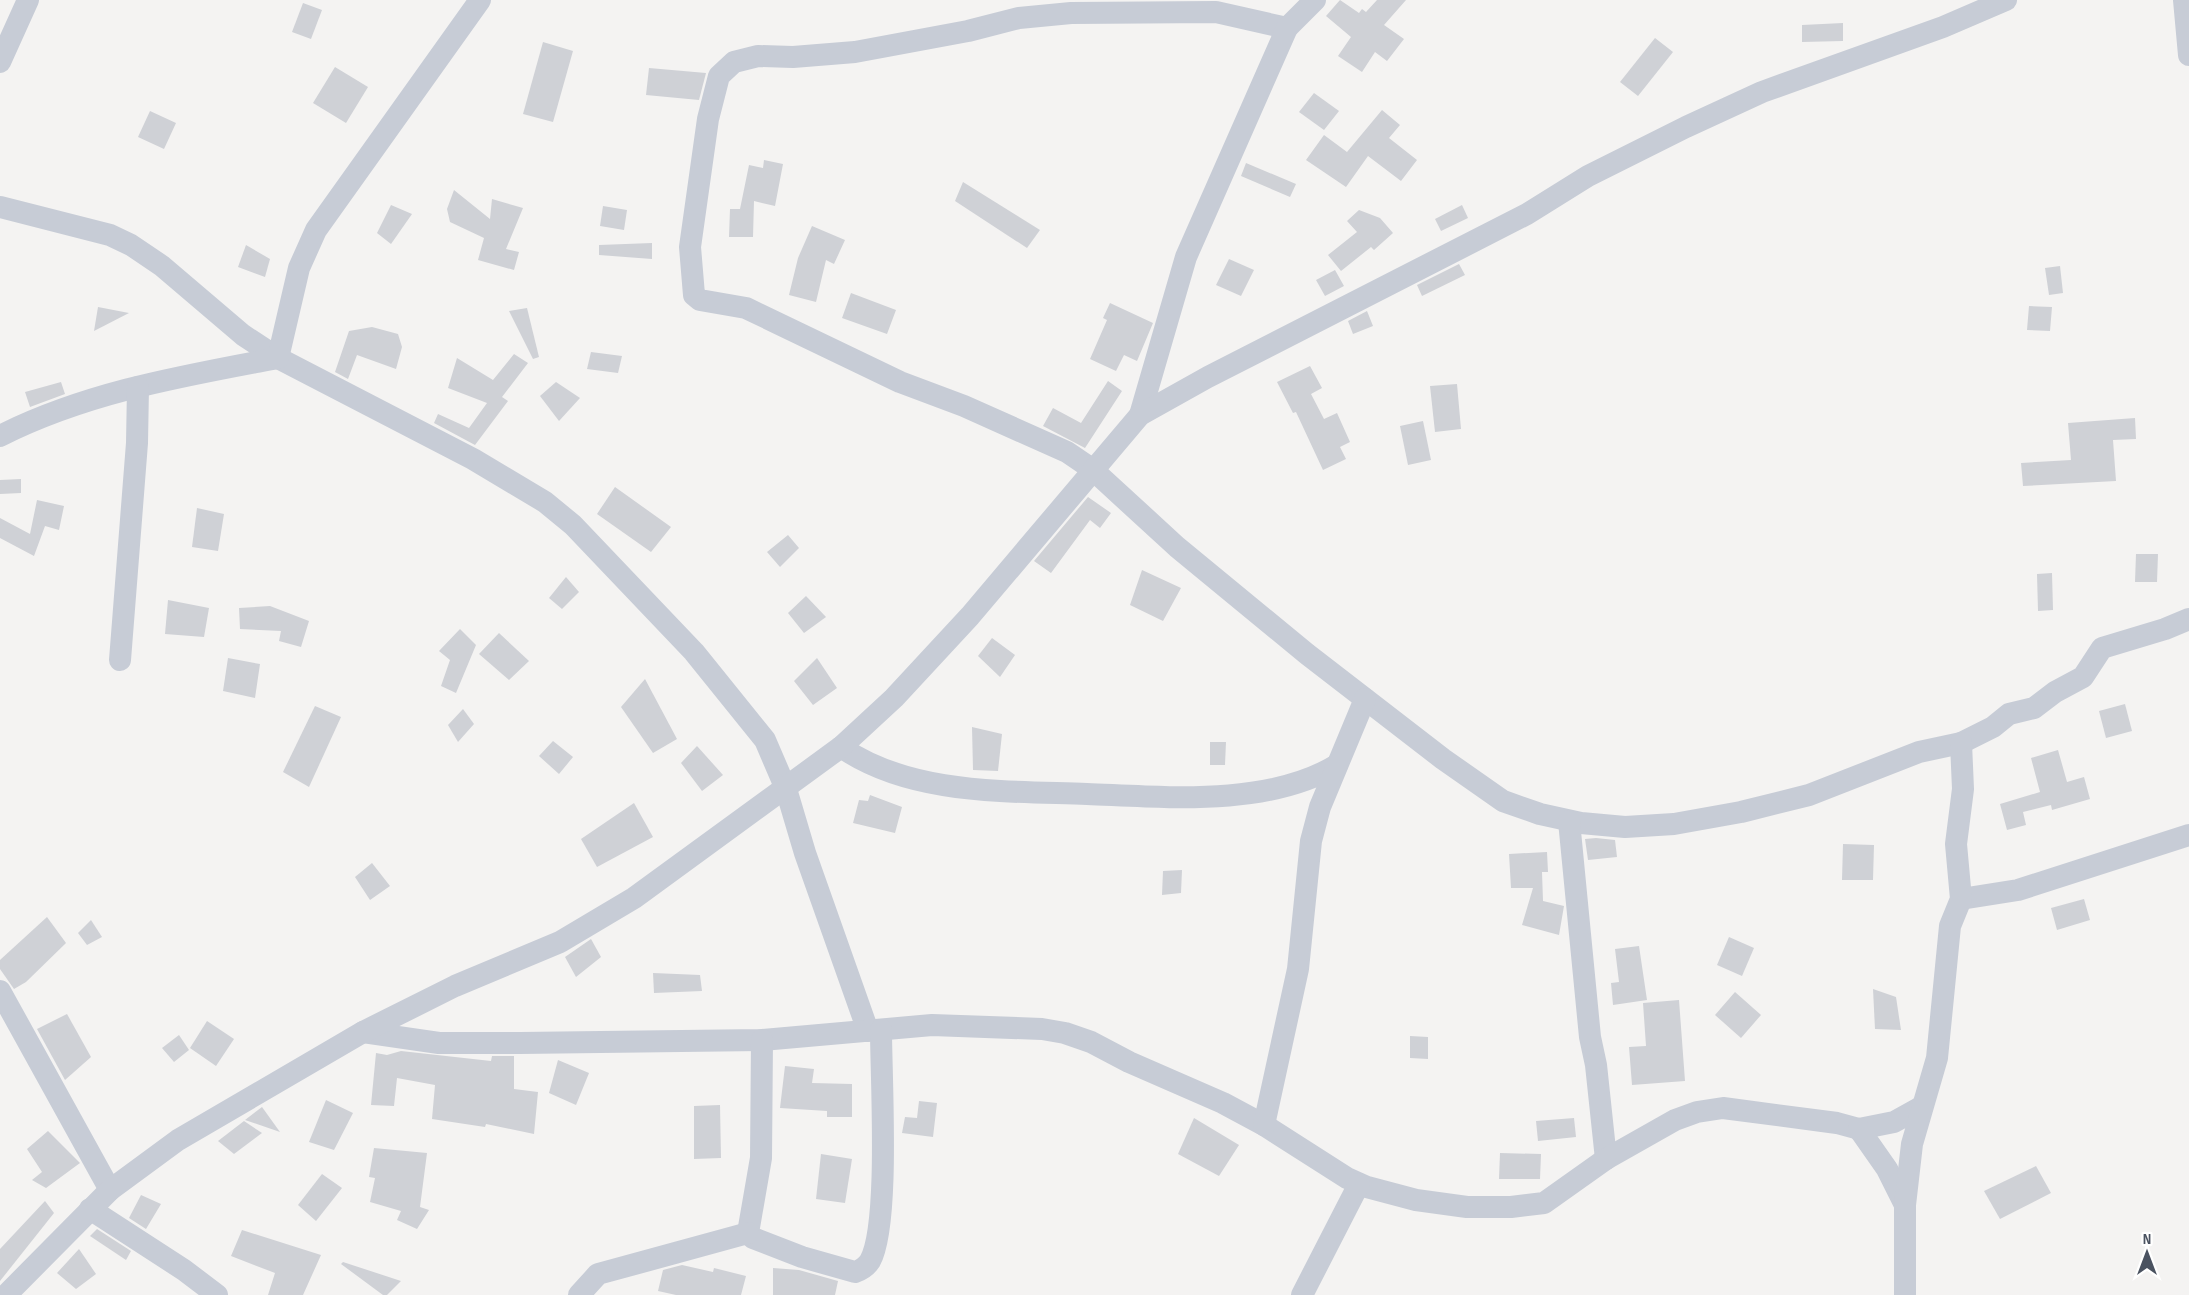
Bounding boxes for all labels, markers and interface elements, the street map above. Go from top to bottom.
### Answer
north arrow [2117,1223,2177,1283]
text: N [2143,1230,2151,1249]

